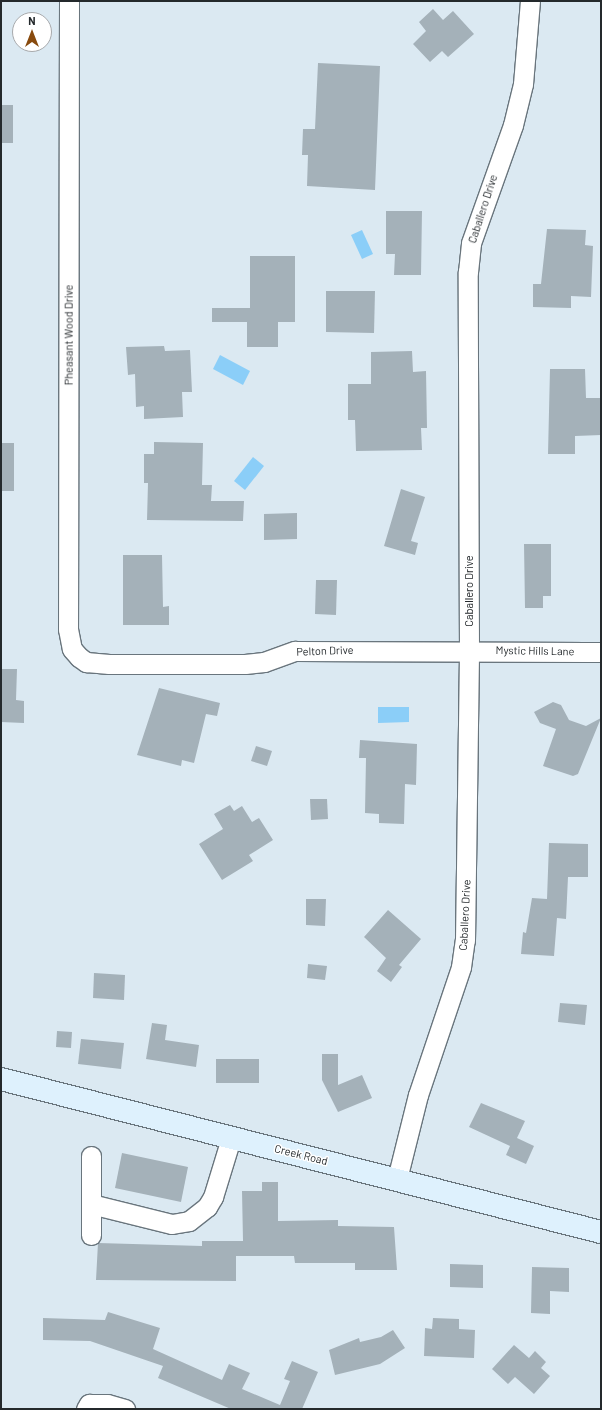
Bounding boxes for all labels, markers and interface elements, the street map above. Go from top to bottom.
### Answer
north arrow [12,12,52,52]
text: N [28,14,36,27]
street label: Caballero Drive [466,173,500,245]
street label: Pheasant Wood Drive [62,285,76,385]
street label: Caballero Drive [462,555,476,627]
street label: Pelton Drive [296,643,354,659]
street label: Mystic Hills Lane [496,644,574,658]
street label: Caballero Drive [457,879,473,951]
street label: Creek Road [273,1142,329,1168]

